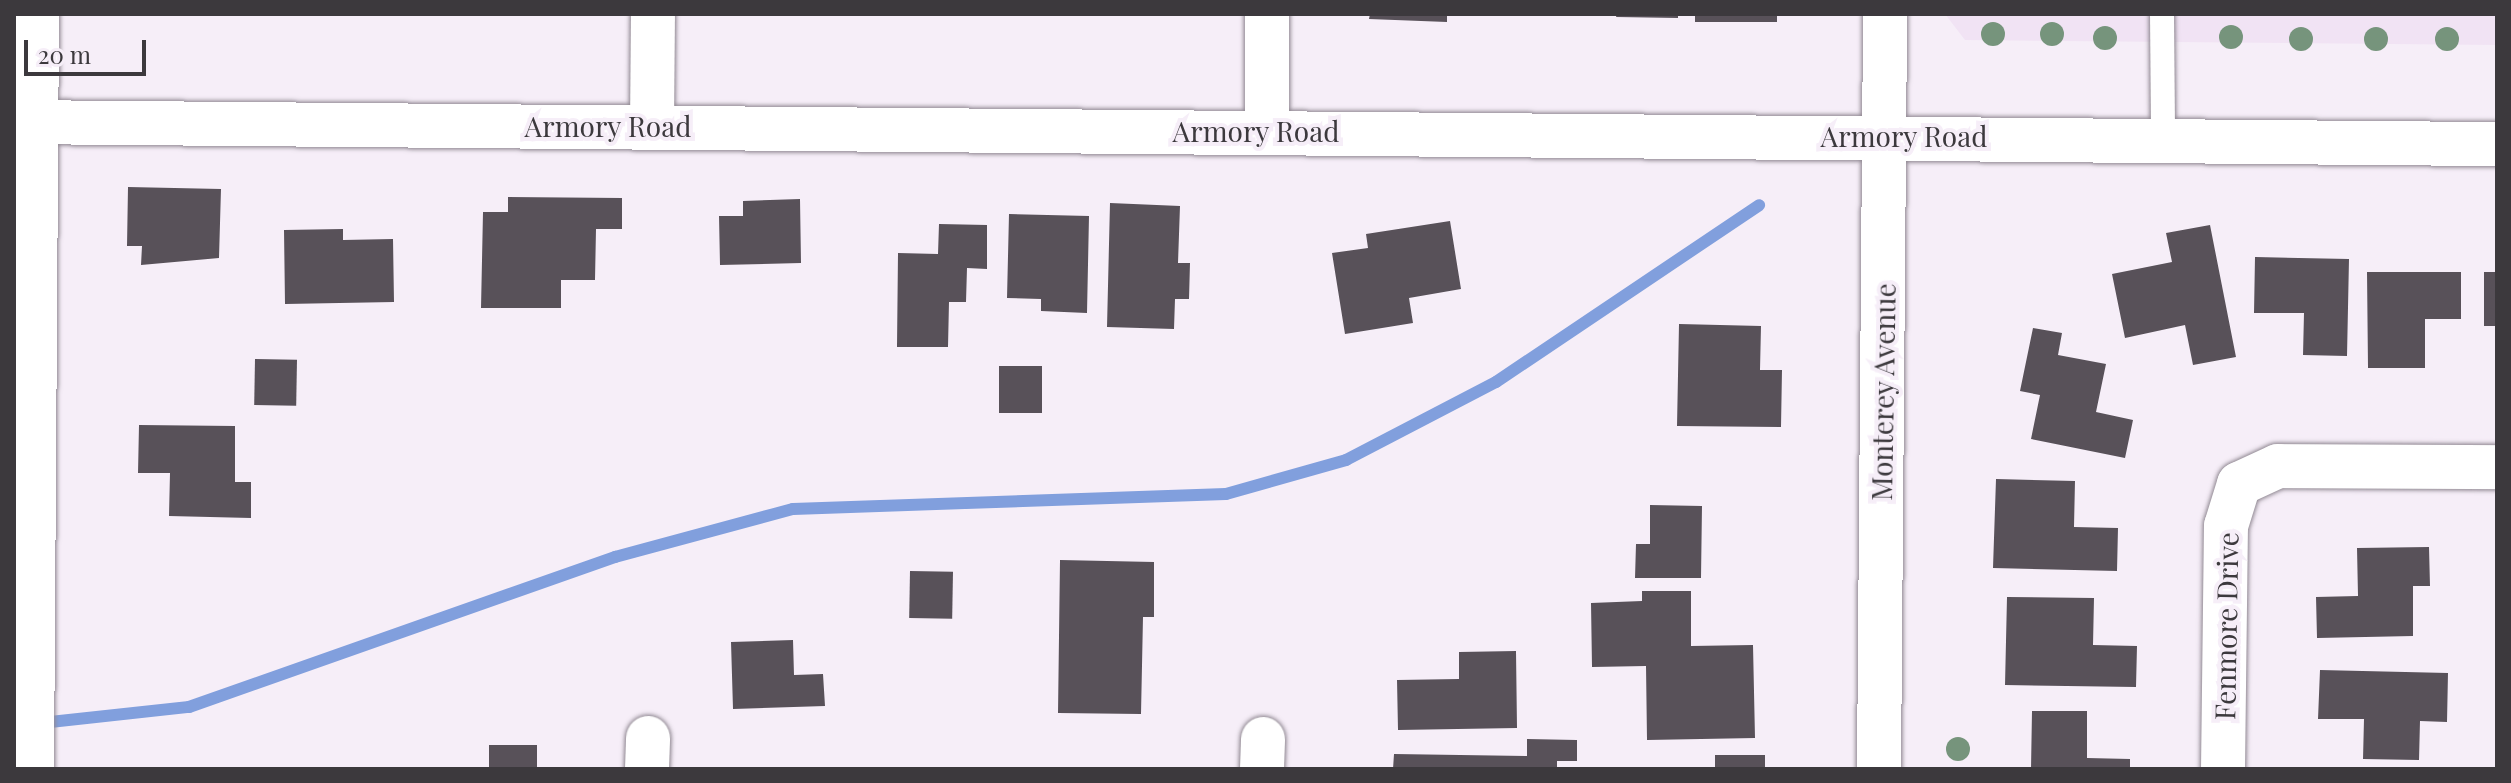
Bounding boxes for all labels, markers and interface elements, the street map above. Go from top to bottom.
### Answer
scale bar [28,24,150,74]
text: 20 m [38,38,91,70]
street label: Armory Road [524,109,692,143]
street label: Armory Road [1172,114,1340,148]
street label: Armory Road [1820,119,1988,153]
street label: Monterey Avenue [1864,282,1902,502]
street label: Fenmore Drive [2208,532,2244,720]

